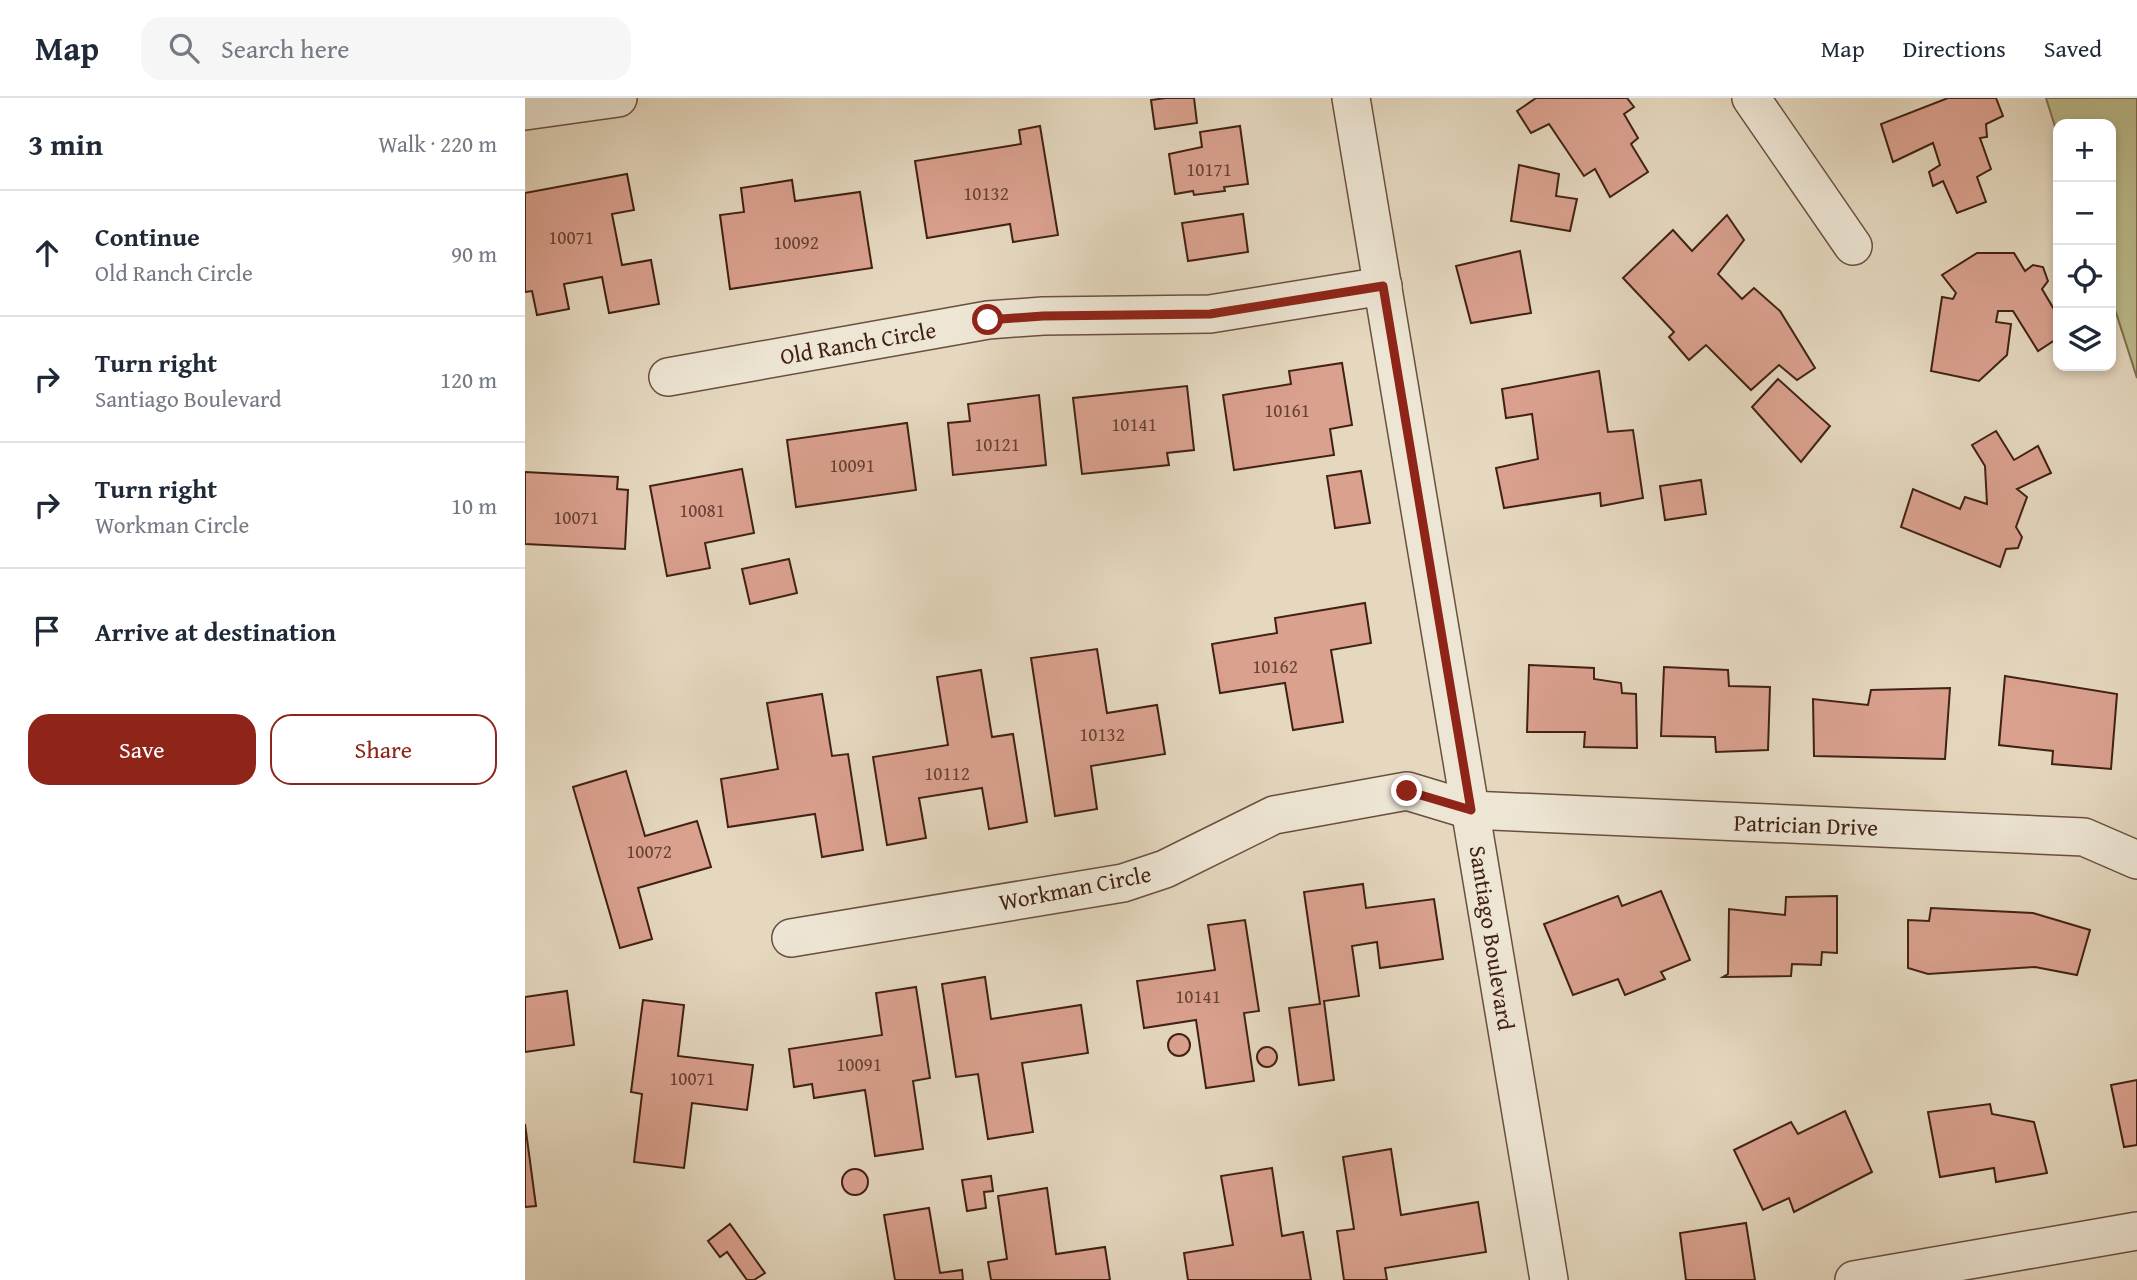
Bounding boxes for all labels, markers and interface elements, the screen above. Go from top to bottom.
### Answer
search box [141,17,631,80]
text: Map [35,24,99,72]
icon: search [165,29,203,67]
text: Search here [221,29,349,68]
text: Map [1821,31,1865,66]
text: Directions [1903,31,2006,66]
text: Saved [2044,31,2102,66]
map controls [2053,119,2116,371]
button: + [2053,119,2116,182]
text: 3 min [28,122,103,166]
text: Walk · 220 m [378,127,497,160]
house number: 10171 [1186,155,1232,183]
house number: 10132 [963,179,1009,207]
button: − [2053,182,2116,245]
text: Continue [95,217,200,256]
house number: 10071 [548,223,594,251]
house number: 10092 [773,228,819,256]
icon: ahead [28,234,66,272]
text: 90 m [451,237,497,270]
button: locate [2053,245,2116,308]
text: Old Ranch Circle [95,256,253,289]
route start [972,304,1003,335]
button: layers [2053,308,2116,371]
street label: Old Ranch Circle [777,313,938,372]
text: Turn right [95,343,217,382]
icon: right [28,360,66,398]
text: 120 m [440,363,497,396]
text: Santiago Boulevard [95,382,282,415]
house number: 10161 [1264,396,1310,424]
house number: 10141 [1111,410,1157,438]
house number: 10121 [974,430,1020,458]
house number: 10091 [829,451,875,479]
text: Turn right [95,469,217,508]
icon: right [28,486,66,524]
text: 10 m [451,489,497,522]
house number: 10081 [679,496,725,524]
house number: 10071 [553,503,599,531]
text: Workman Circle [95,508,249,541]
icon: arrive [28,612,66,650]
text: Arrive at destination [95,612,336,651]
house number: 10162 [1252,652,1298,680]
button: Save [28,714,256,785]
button: Share [270,714,497,785]
house number: 10132 [1079,720,1125,748]
house number: 10112 [924,759,970,787]
route end [1391,775,1422,806]
street label: Patrician Drive [1733,805,1879,844]
house number: 10072 [626,837,672,865]
street label: Santiago Boulevard [1462,843,1523,1033]
street label: Workman Circle [996,857,1154,918]
house number: 10141 [1175,982,1221,1010]
house number: 10091 [836,1050,882,1078]
house number: 10071 [669,1064,715,1092]

